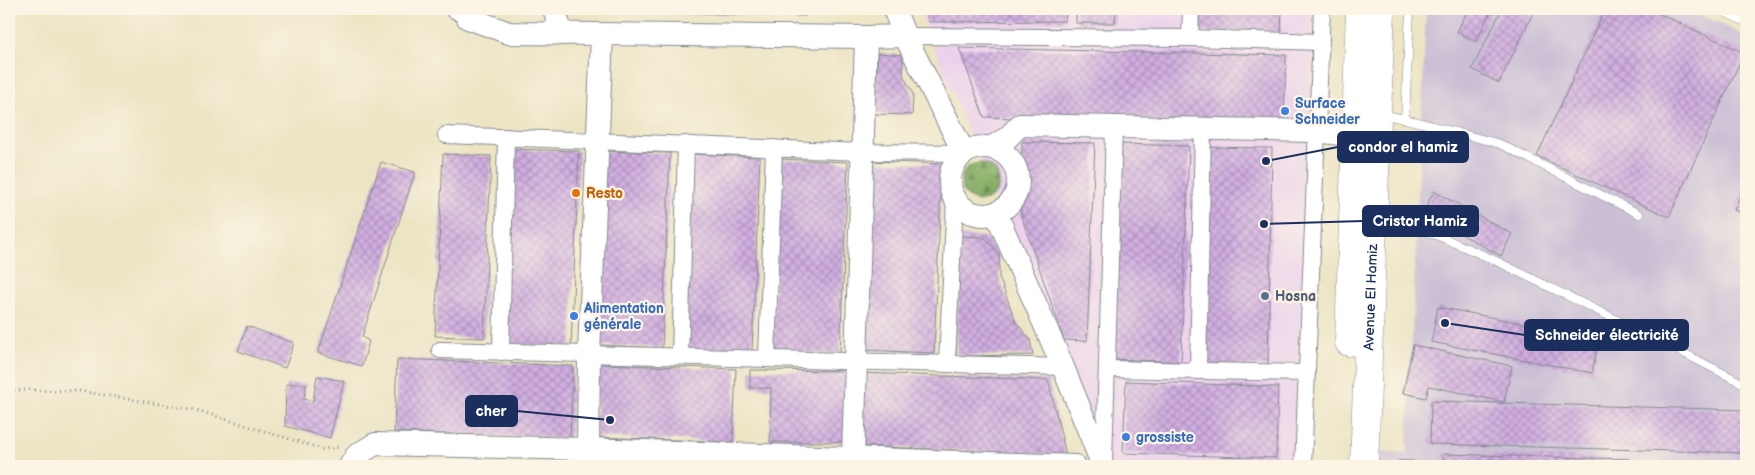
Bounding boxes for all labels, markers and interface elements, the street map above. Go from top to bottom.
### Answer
place label: Surface Schneider [1295,95,1360,128]
marker: Surface Schneider [1279,105,1291,117]
callout: condor el hamiz [1338,132,1468,162]
text: condor el hamiz [1348,138,1458,157]
place label: Resto [586,185,623,202]
marker: Resto [570,187,582,199]
callout: Cristor Hamiz [1363,206,1478,236]
text: Cristor Hamiz [1373,212,1468,231]
street label: Avenue El Hamiz [1360,243,1381,351]
place label: Hosna [1275,288,1316,305]
marker: Hosna [1259,290,1271,302]
place label: Alimentation générale [583,300,664,333]
marker: Alimentation générale [568,310,580,322]
callout: Schneider électricité [1525,320,1688,350]
text: Schneider électricité [1535,326,1679,345]
callout: cher [466,396,517,426]
text: cher [475,402,508,421]
place label: grossiste [1136,429,1194,446]
marker: grossiste [1120,431,1132,443]

